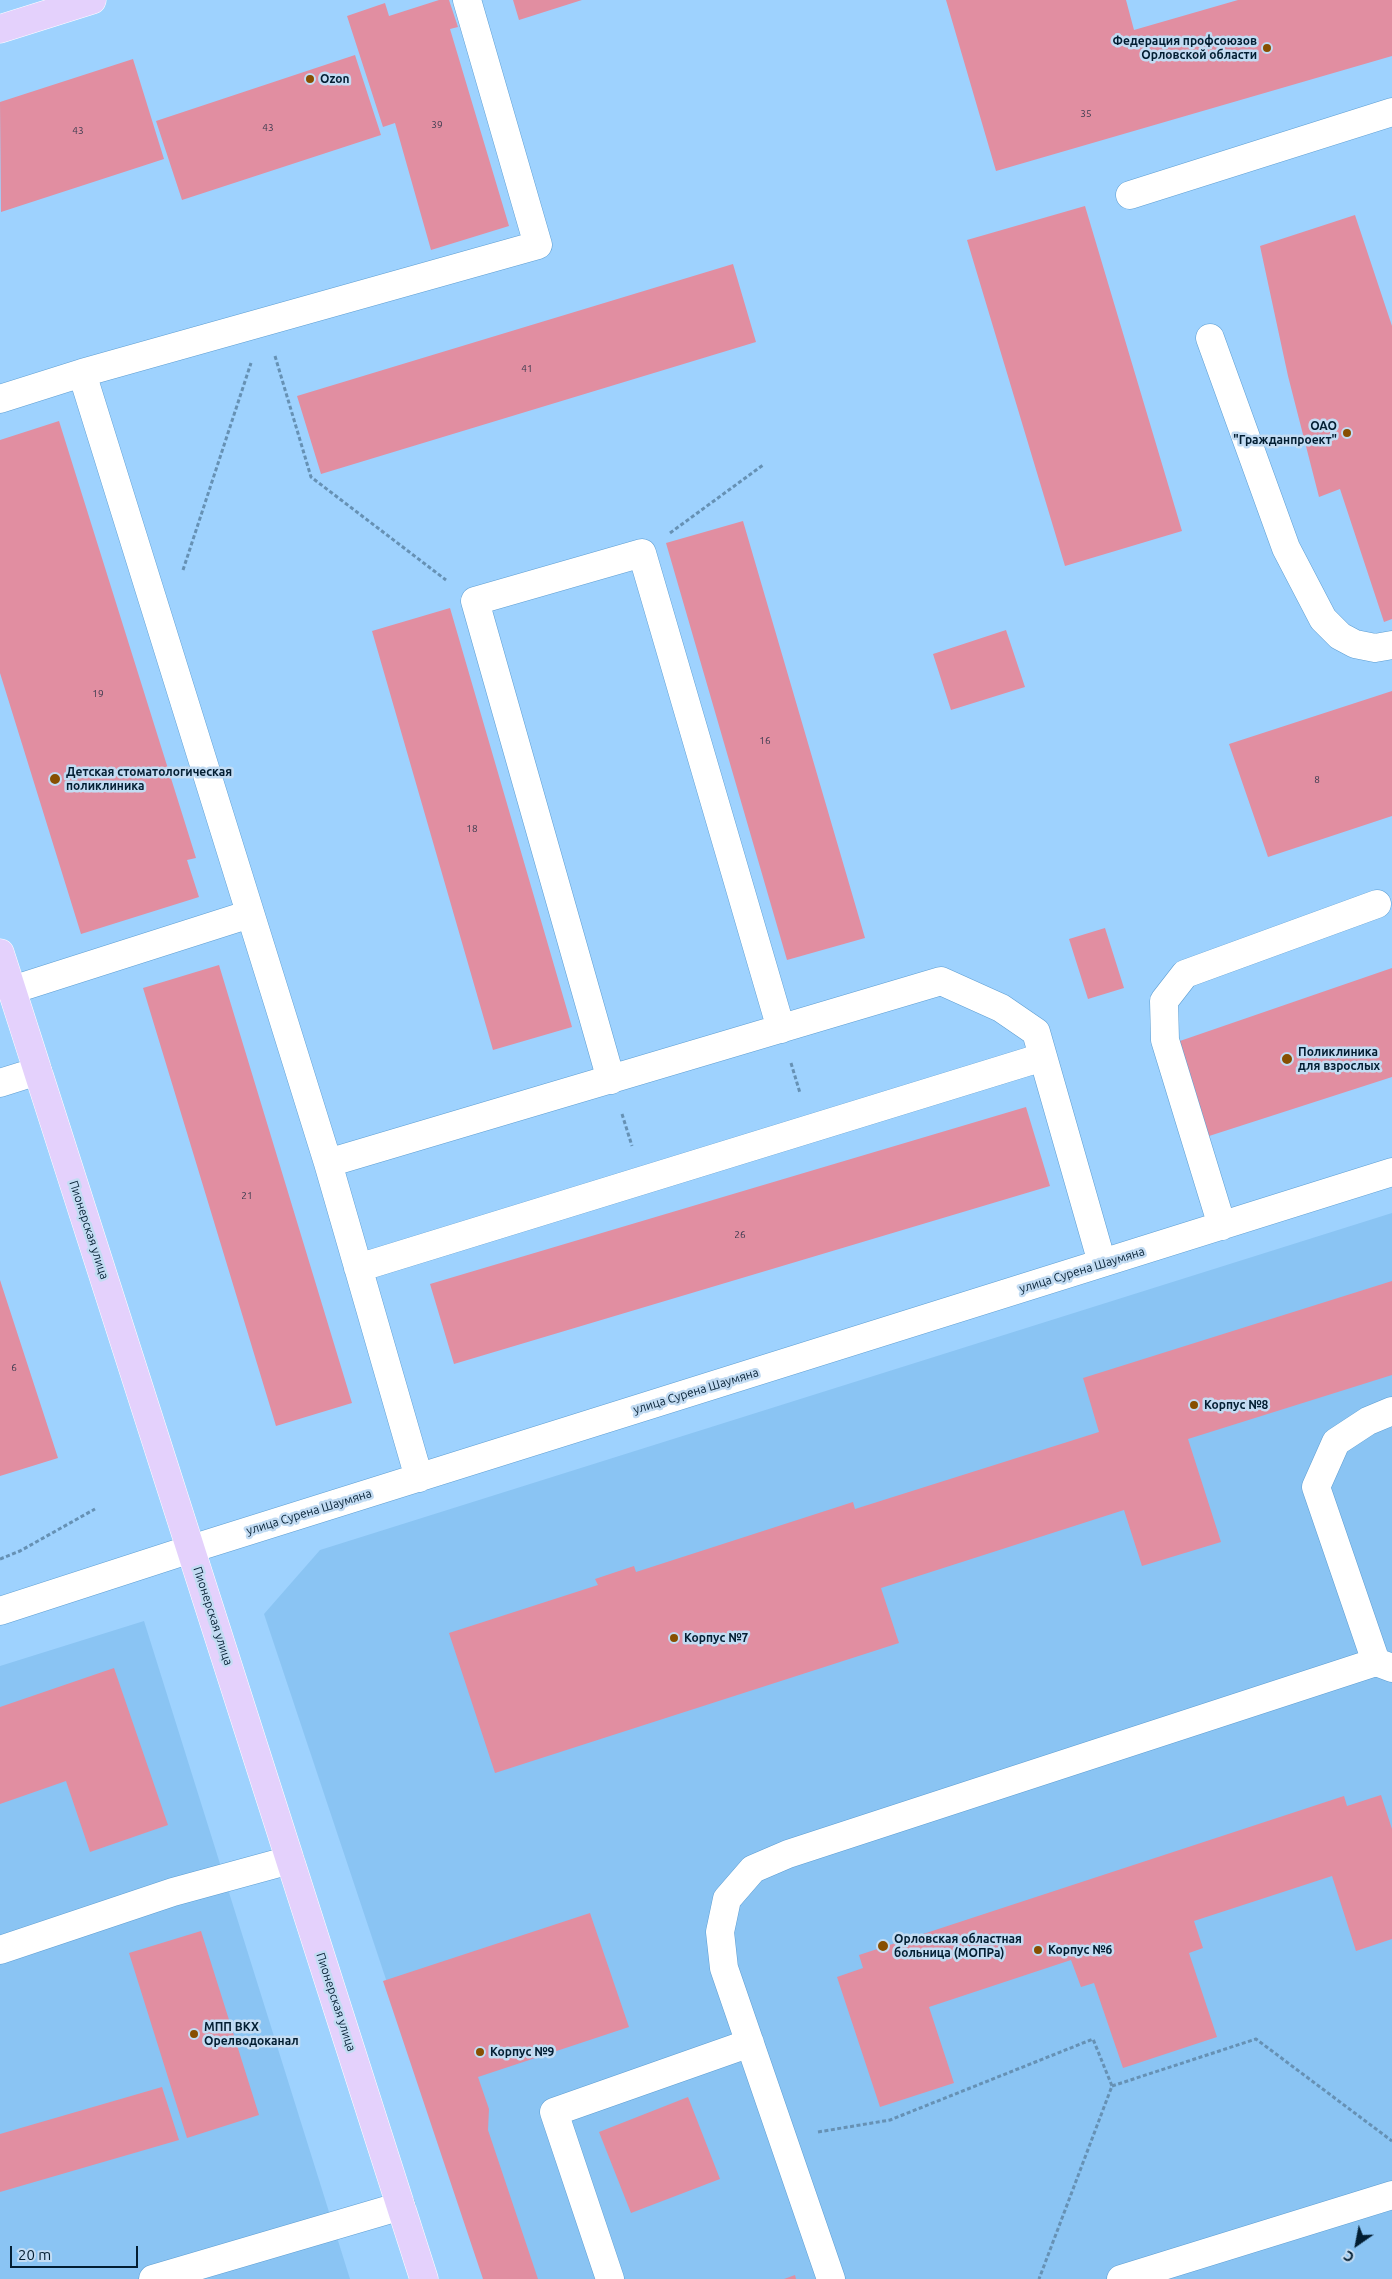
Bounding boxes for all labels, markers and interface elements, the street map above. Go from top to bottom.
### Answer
place label: Федерация профсоюзов Орловской области [1113,34,1257,62]
marker: Федерация профсоюзов Орловской области [1261,42,1273,54]
place label: Ozon [320,72,349,86]
marker: Ozon [304,73,316,85]
house number: 35 [1080,108,1092,120]
house number: 39 [431,119,443,131]
house number: 43 [262,122,274,134]
house number: 43 [72,125,84,137]
house number: 41 [521,363,533,375]
place label: ОАО "Гражданпроект" [1233,419,1337,447]
marker: ОАО "Гражданпроект" [1341,427,1353,439]
house number: 19 [92,688,104,700]
house number: 16 [759,735,771,747]
place label: Детская стоматологическая поликлиника [66,765,232,793]
marker: Детская стоматологическая поликлиника [48,772,62,786]
house number: 8 [1314,774,1320,786]
house number: 18 [466,823,478,835]
place label: Поликлиника для взрослых [1298,1045,1380,1073]
marker: Поликлиника для взрослых [1280,1052,1294,1066]
street label: Пионерская улица [66,1179,112,1281]
house number: 21 [241,1190,253,1202]
house number: 26 [734,1229,746,1241]
street label: улица Сурена Шаумяна [1018,1244,1146,1296]
house number: 6 [11,1362,17,1374]
street label: улица Сурена Шаумяна [632,1365,760,1417]
place label: Корпус №8 [1204,1398,1268,1412]
marker: Корпус №8 [1188,1399,1200,1411]
street label: улица Сурена Шаумяна [245,1486,373,1538]
street label: Пионерская улица [190,1565,236,1667]
place label: Корпус №7 [684,1631,748,1645]
marker: Корпус №7 [668,1632,680,1644]
place label: Орловская областная больница (МОПРа) [894,1932,1022,1960]
marker: Орловская областная больница (МОПРа) [876,1939,890,1953]
place label: Корпус №6 [1048,1943,1112,1957]
marker: Корпус №6 [1032,1944,1044,1956]
street label: Пионерская улица [313,1951,359,2053]
place label: МПП ВКХ Орелводоканал [204,2020,299,2048]
marker: МПП ВКХ Орелводоканал [188,2028,200,2040]
place label: Корпус №9 [490,2045,554,2059]
marker: Корпус №9 [474,2046,486,2058]
north arrow [1332,2219,1382,2269]
scale bar [12,2236,140,2268]
text: 20 m [18,2246,51,2263]
text: С [1341,2247,1357,2266]

